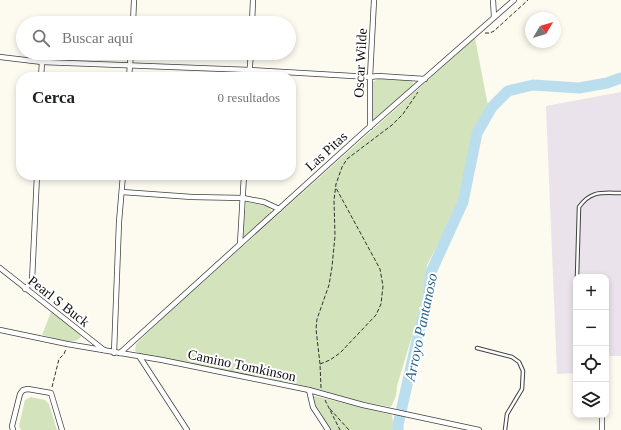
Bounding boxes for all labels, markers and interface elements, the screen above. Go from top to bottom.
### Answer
north arrow [525,12,561,48]
search box [16,16,296,60]
icon: search [30,27,52,49]
street label: Oscar Wilde [351,28,370,98]
text: Buscar aquí [62,30,133,46]
text: Cerca [32,88,75,107]
text: 0 resultados [218,90,280,105]
street label: Las Pitas [302,129,350,174]
water label: Arroyo Pantanoso [402,271,440,383]
street label: Pearl S Buck [25,273,92,330]
map controls [573,274,609,418]
button: + [573,274,609,310]
button: − [573,310,609,346]
button: locate [573,346,609,382]
street label: Camino Tomkinson [186,347,297,384]
button: layers [573,382,609,418]

